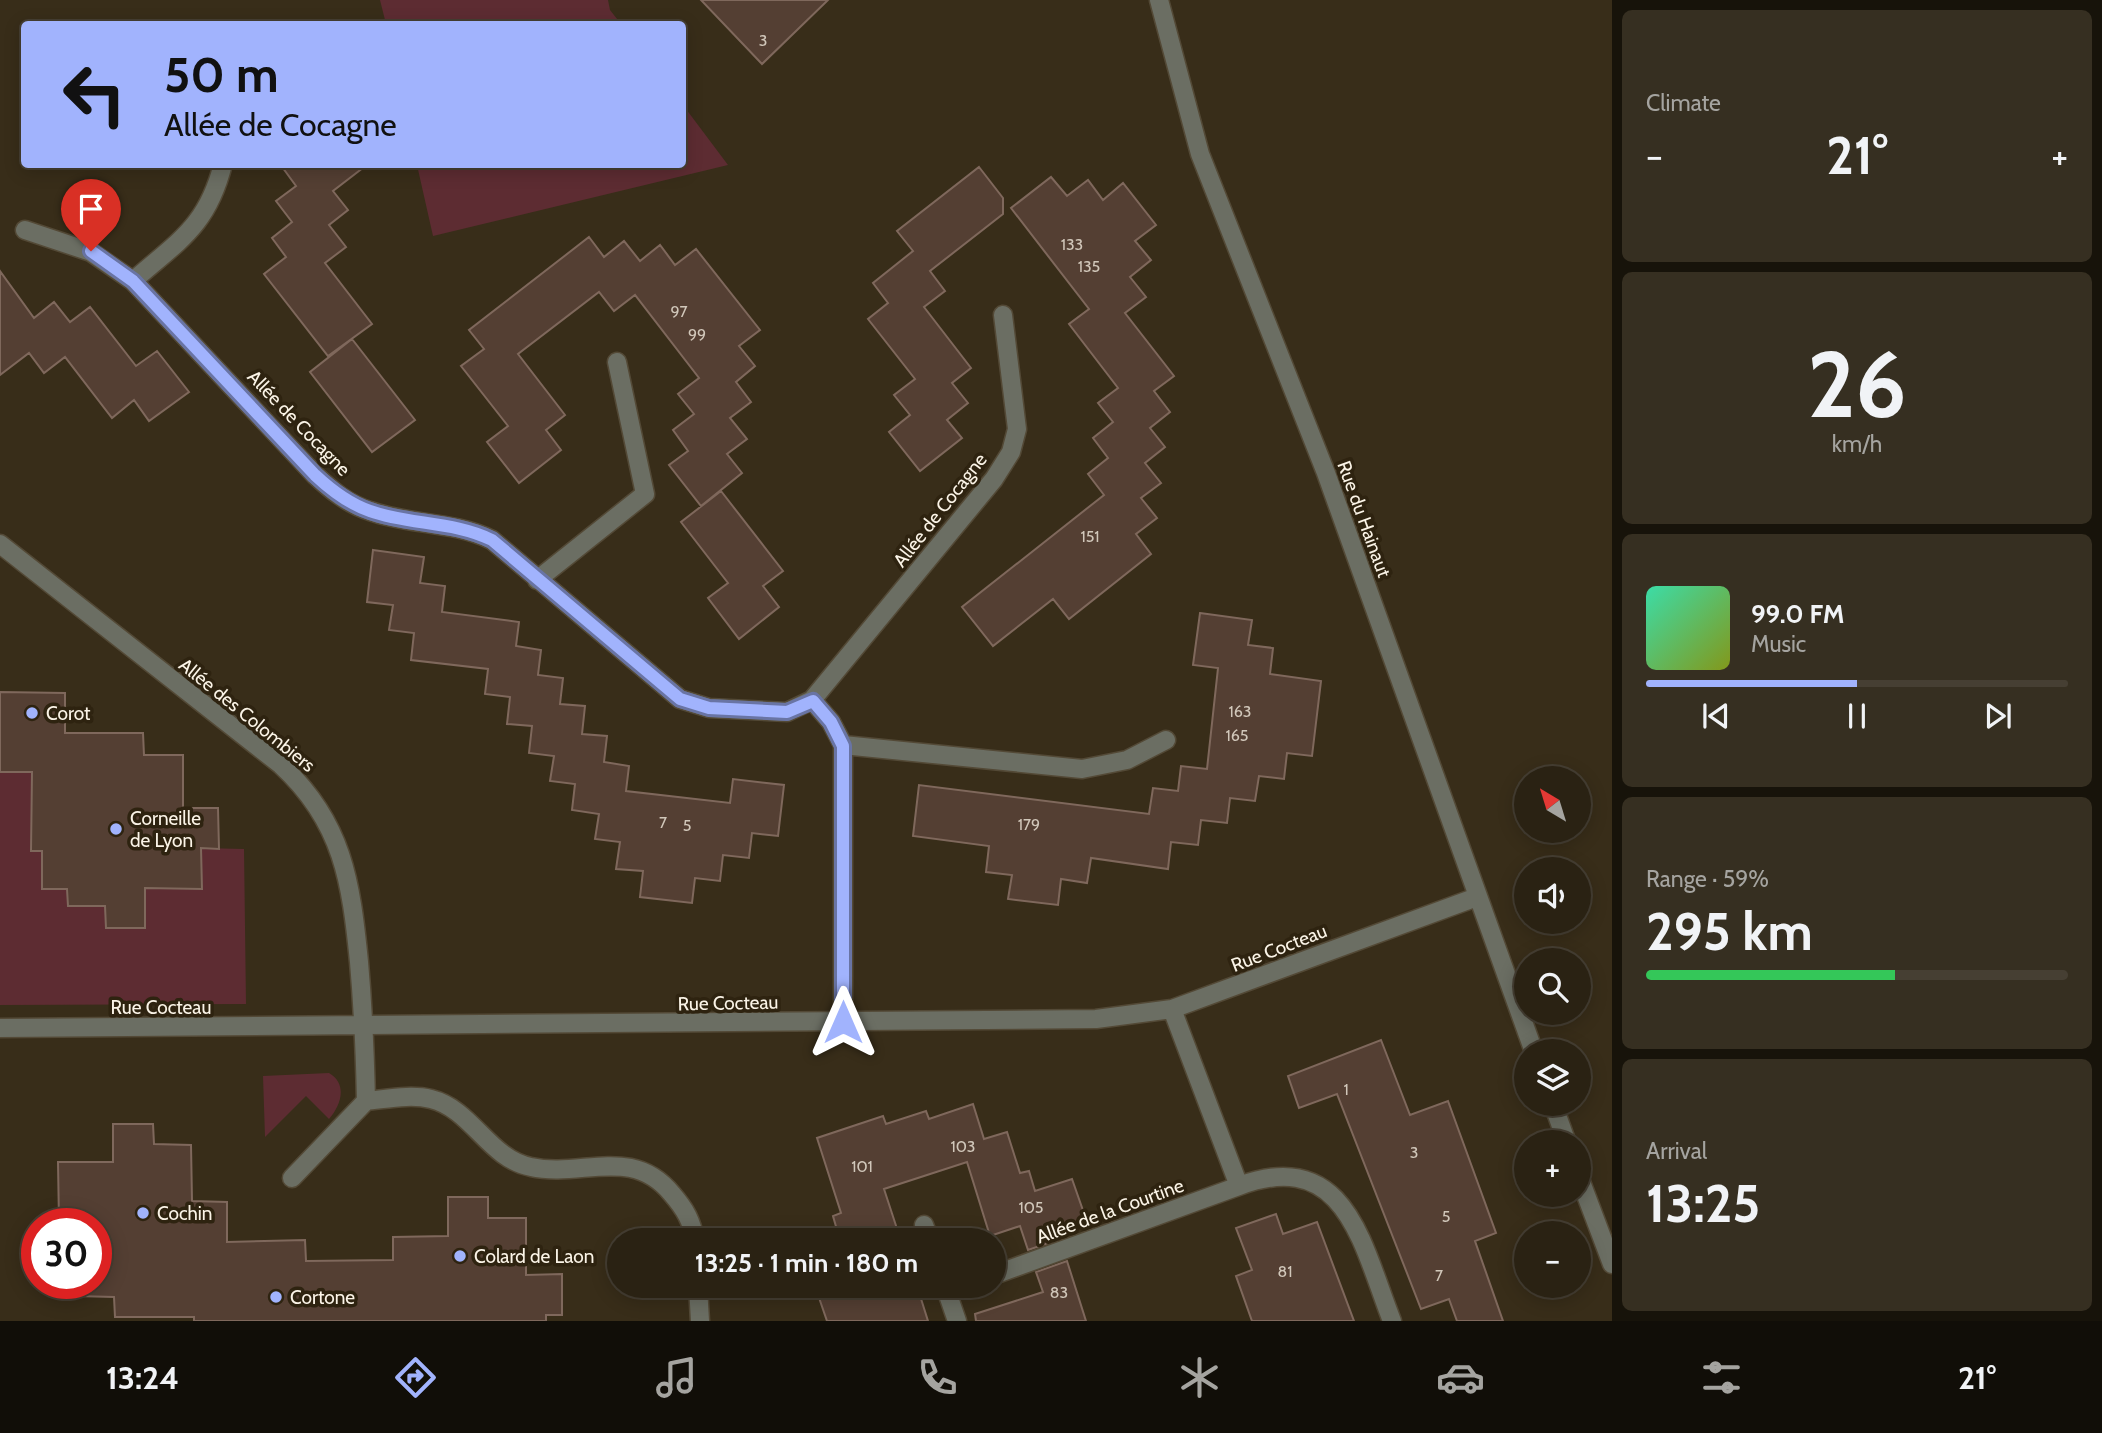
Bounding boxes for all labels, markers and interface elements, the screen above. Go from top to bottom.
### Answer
house number: 3 [759,31,767,50]
text: 50 m [164,45,279,104]
icon: left [49,49,140,140]
text: Climate [1646,89,1721,117]
text: Allée de Cocagne [164,105,397,144]
text: 21° [1826,124,1888,187]
text: − [1646,132,1663,179]
text: + [2051,132,2068,179]
pin [61,179,121,251]
icon: arrive [72,190,110,228]
house number: 133 [1061,235,1083,254]
house number: 135 [1078,257,1100,276]
house number: 97 [670,302,688,321]
house number: 99 [688,325,706,344]
text: 26 [1807,329,1907,440]
street label: Allée de Cocagne [243,365,355,481]
text: km/h [1832,430,1882,458]
street label: Allée de Cocagne [888,448,992,572]
street label: Rue du Hainaut [1332,458,1396,581]
house number: 151 [1080,527,1100,546]
text: 99.0 FM [1751,598,1844,630]
text: Music [1751,630,1806,658]
street label: Allée des Colombiers [174,653,320,777]
icon: previous [1697,697,1735,735]
icon: pause [1838,697,1876,735]
icon: next [1979,697,2017,735]
place label: Corot [46,702,91,725]
house number: 163 [1229,702,1251,721]
marker: Corot [24,705,40,721]
house number: 165 [1226,726,1248,745]
north arrow [1514,766,1591,844]
map controls [1514,766,1591,1298]
place label: Corneille de Lyon [130,807,201,852]
house number: 7 [659,813,667,832]
house number: 179 [1018,815,1040,834]
house number: 5 [683,816,691,835]
marker: Corneille de Lyon [108,821,124,837]
button: sound [1514,857,1591,934]
text: Range · 59% [1646,865,1769,893]
text: 295 km [1646,900,1813,963]
street label: Rue Cocteau [1228,919,1330,977]
button: search [1514,948,1591,1025]
position arrow [806,985,880,1059]
street label: Rue Cocteau [677,991,779,1015]
street label: Rue Cocteau [111,996,211,1019]
button: layers [1514,1039,1591,1116]
house number: 1 [1343,1080,1349,1099]
button: + [1514,1130,1591,1207]
house number: 103 [950,1137,976,1156]
text: Arrival [1646,1137,1707,1165]
house number: 3 [1410,1143,1418,1162]
house number: 101 [851,1157,873,1176]
text: 13:25 [1646,1172,1760,1235]
street label: Allée de la Courtine [1033,1174,1187,1248]
house number: 105 [1018,1198,1044,1217]
place label: Cochin [157,1202,212,1225]
marker: Cochin [135,1205,151,1221]
house number: 5 [1442,1207,1450,1226]
speed limit sign: 30 [21,1208,112,1299]
button: − [1514,1221,1591,1298]
place label: Colard de Laon [474,1245,594,1268]
text: 13:25 · 1 min · 180 m [695,1247,918,1279]
marker: Colard de Laon [452,1248,468,1264]
house number: 81 [1278,1262,1292,1281]
house number: 7 [1435,1266,1443,1285]
house number: 83 [1050,1283,1068,1302]
place label: Cortone [290,1286,355,1309]
marker: Cortone [268,1289,284,1305]
icon: directions [391,1353,440,1402]
icon: music [652,1353,701,1402]
icon: phone [913,1353,962,1402]
icon: climate [1175,1353,1224,1402]
icon: car [1436,1353,1485,1402]
icon: filters [1697,1353,1746,1402]
text: 13:24 [106,1358,179,1397]
text: 21° [1958,1358,1996,1397]

